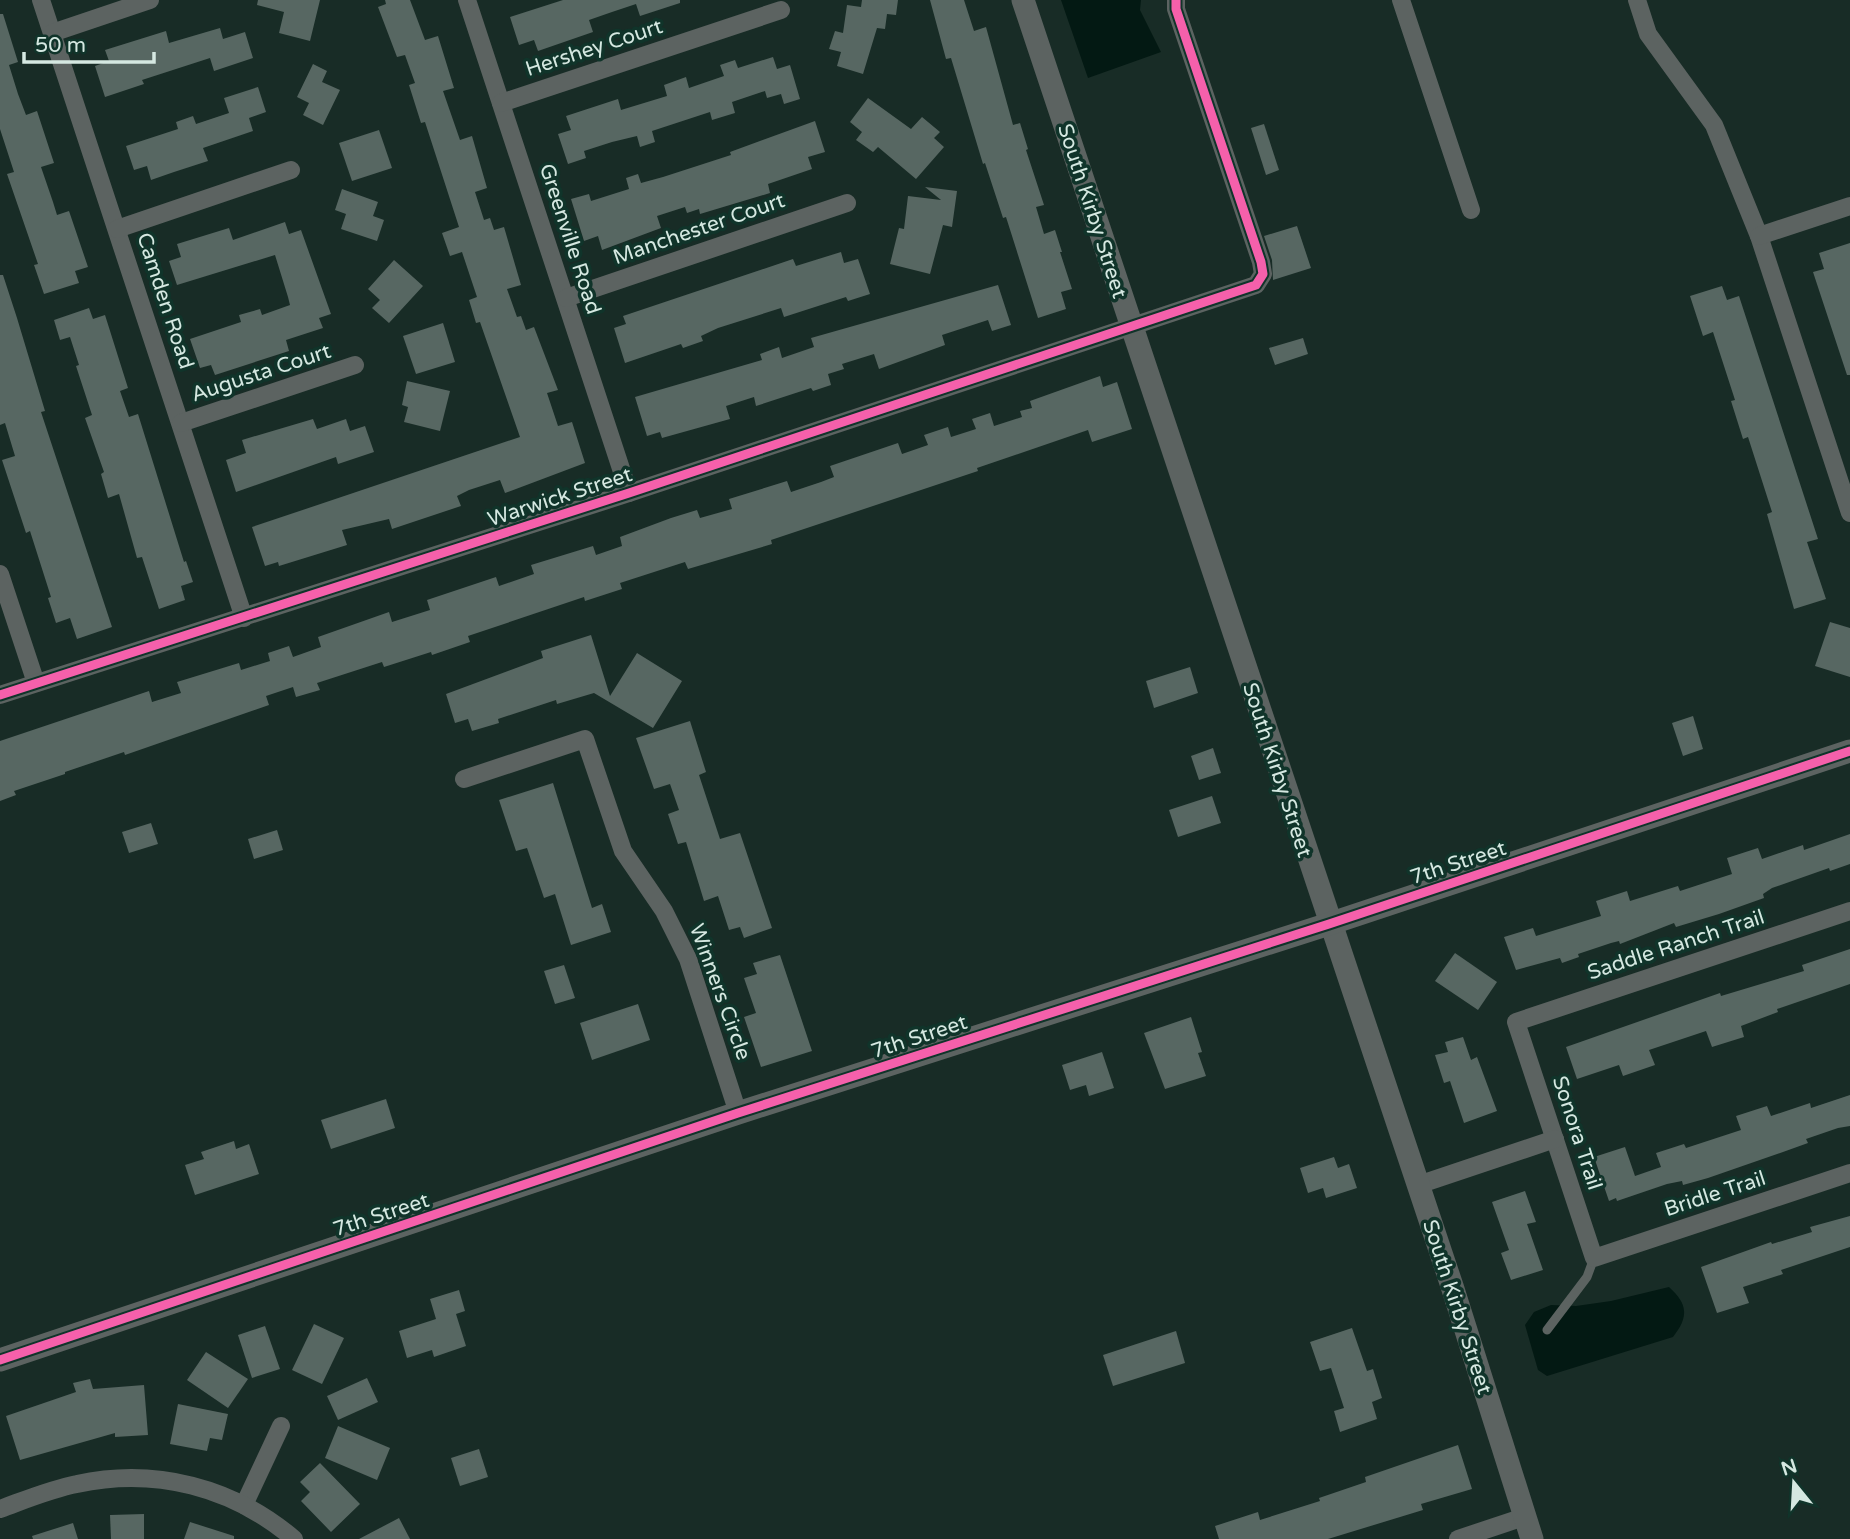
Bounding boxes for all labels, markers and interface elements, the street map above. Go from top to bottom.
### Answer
street label: Hershey Court [522,14,666,82]
scale bar [24,21,154,65]
text: 50 m [35,33,86,58]
street label: South Kirby Street [1052,121,1132,301]
street label: Greenville Road [534,161,606,317]
street label: Manchester Court [610,188,788,270]
street label: Camden Road [131,230,199,372]
street label: Augusta Court [188,339,334,407]
street label: Warwick Street [485,462,635,532]
street label: South Kirby Street [1237,680,1317,860]
street label: 7th Street [1407,836,1509,890]
street label: Saddle Ranch Trail [1584,905,1768,985]
street label: Winners Circle [684,920,756,1064]
street label: 7th Street [868,1010,970,1064]
street label: Sonora Trail [1547,1073,1607,1193]
street label: Bridle Trail [1661,1166,1769,1222]
street label: 7th Street [330,1188,432,1242]
street label: South Kirby Street [1417,1217,1497,1397]
north arrow [1759,1448,1829,1518]
text: N [1778,1455,1800,1481]

